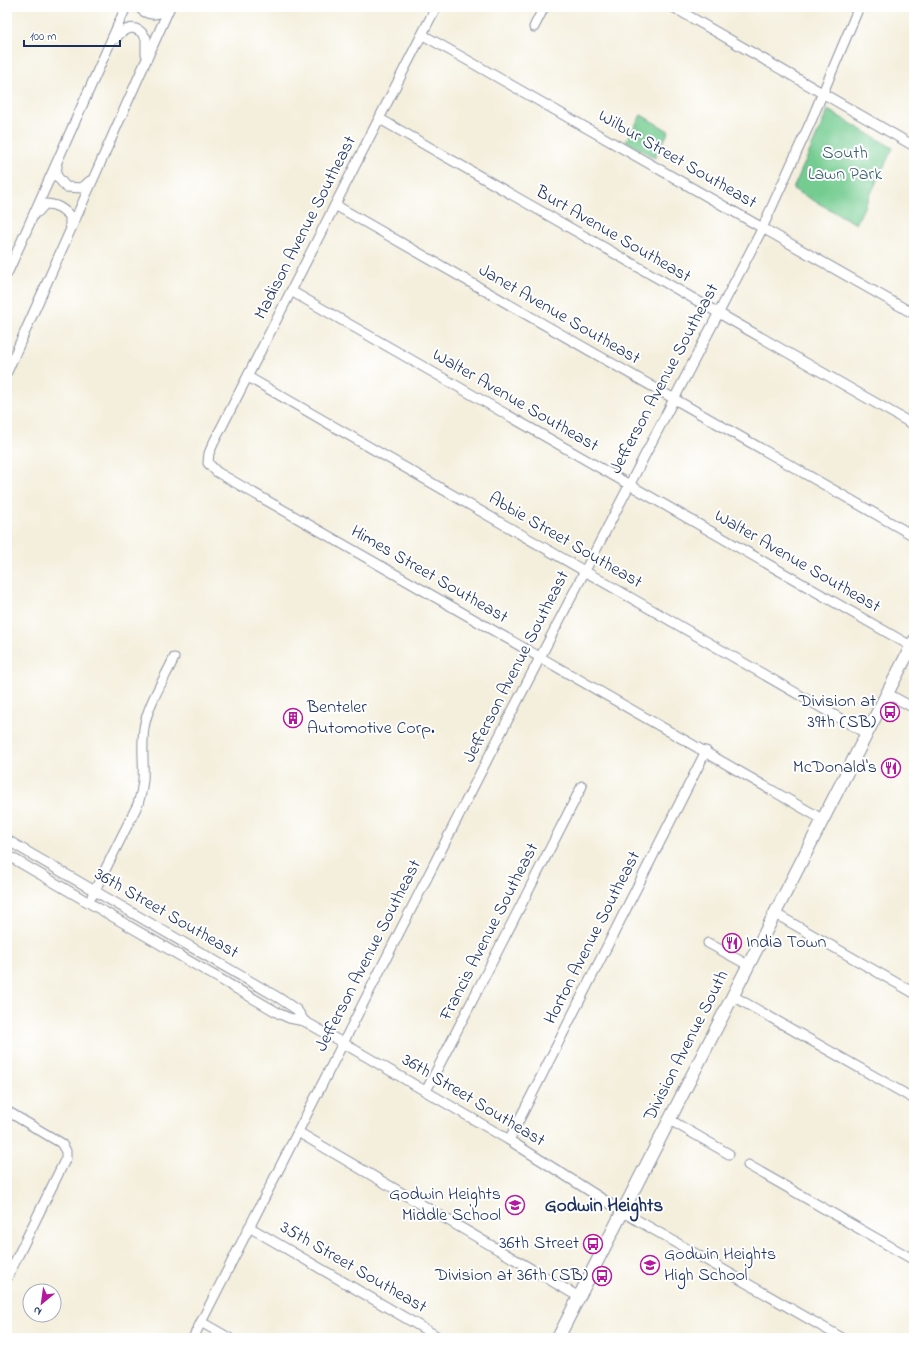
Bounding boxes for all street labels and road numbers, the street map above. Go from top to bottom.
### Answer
street label: Wilbur Street Southeast [593,104,761,216]
street label: Madison Avenue Southeast [248,132,364,324]
street label: Burt Avenue Southeast [530,179,696,290]
street label: Janet Avenue Southeast [473,258,645,372]
street label: Jefferson Avenue Southeast [604,279,726,479]
street label: Walter Avenue Southeast [427,343,603,459]
street label: Abbie Street Southeast [483,486,647,596]
street label: Walter Avenue Southeast [709,504,885,620]
street label: Himes Street Southeast [345,519,513,631]
street label: Jefferson Avenue Southeast [457,566,577,768]
street label: Francis Avenue Southeast [433,839,546,1026]
street label: Horton Avenue Southeast [538,847,648,1029]
street label: Jefferson Avenue Southeast [309,855,429,1057]
street label: 36th Street Southeast [89,862,243,966]
street label: Division Avenue South [637,966,736,1127]
street label: 36th Street Southeast [396,1048,550,1154]
street label: 35th Street Southeast [275,1215,431,1321]

